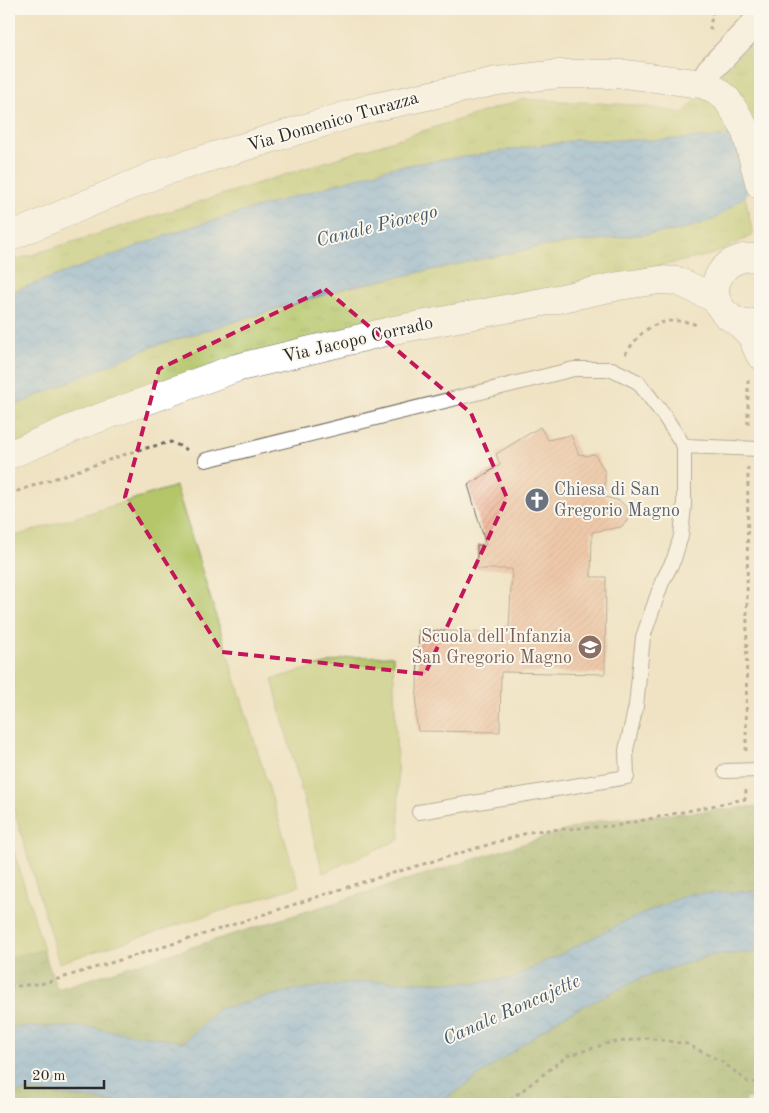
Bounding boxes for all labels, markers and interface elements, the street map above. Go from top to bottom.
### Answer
street label: Via Domenico Turazza [245,89,421,155]
water label: Canale Piovego [314,203,440,251]
street label: Via Jacopo Corrado [281,314,435,366]
place label: Chiesa di San Gregorio Magno [554,481,680,520]
church icon: Chiesa di San Gregorio Magno [524,487,550,513]
place label: Scuola dell'Infanzia San Gregorio Magno [411,628,572,667]
school or university icon: Scuola dell'Infanzia San Gregorio Magno [577,634,603,660]
water label: Canale Roncajette [440,972,584,1050]
scale bar [25,1058,104,1090]
text: 20 m [32,1069,66,1084]

